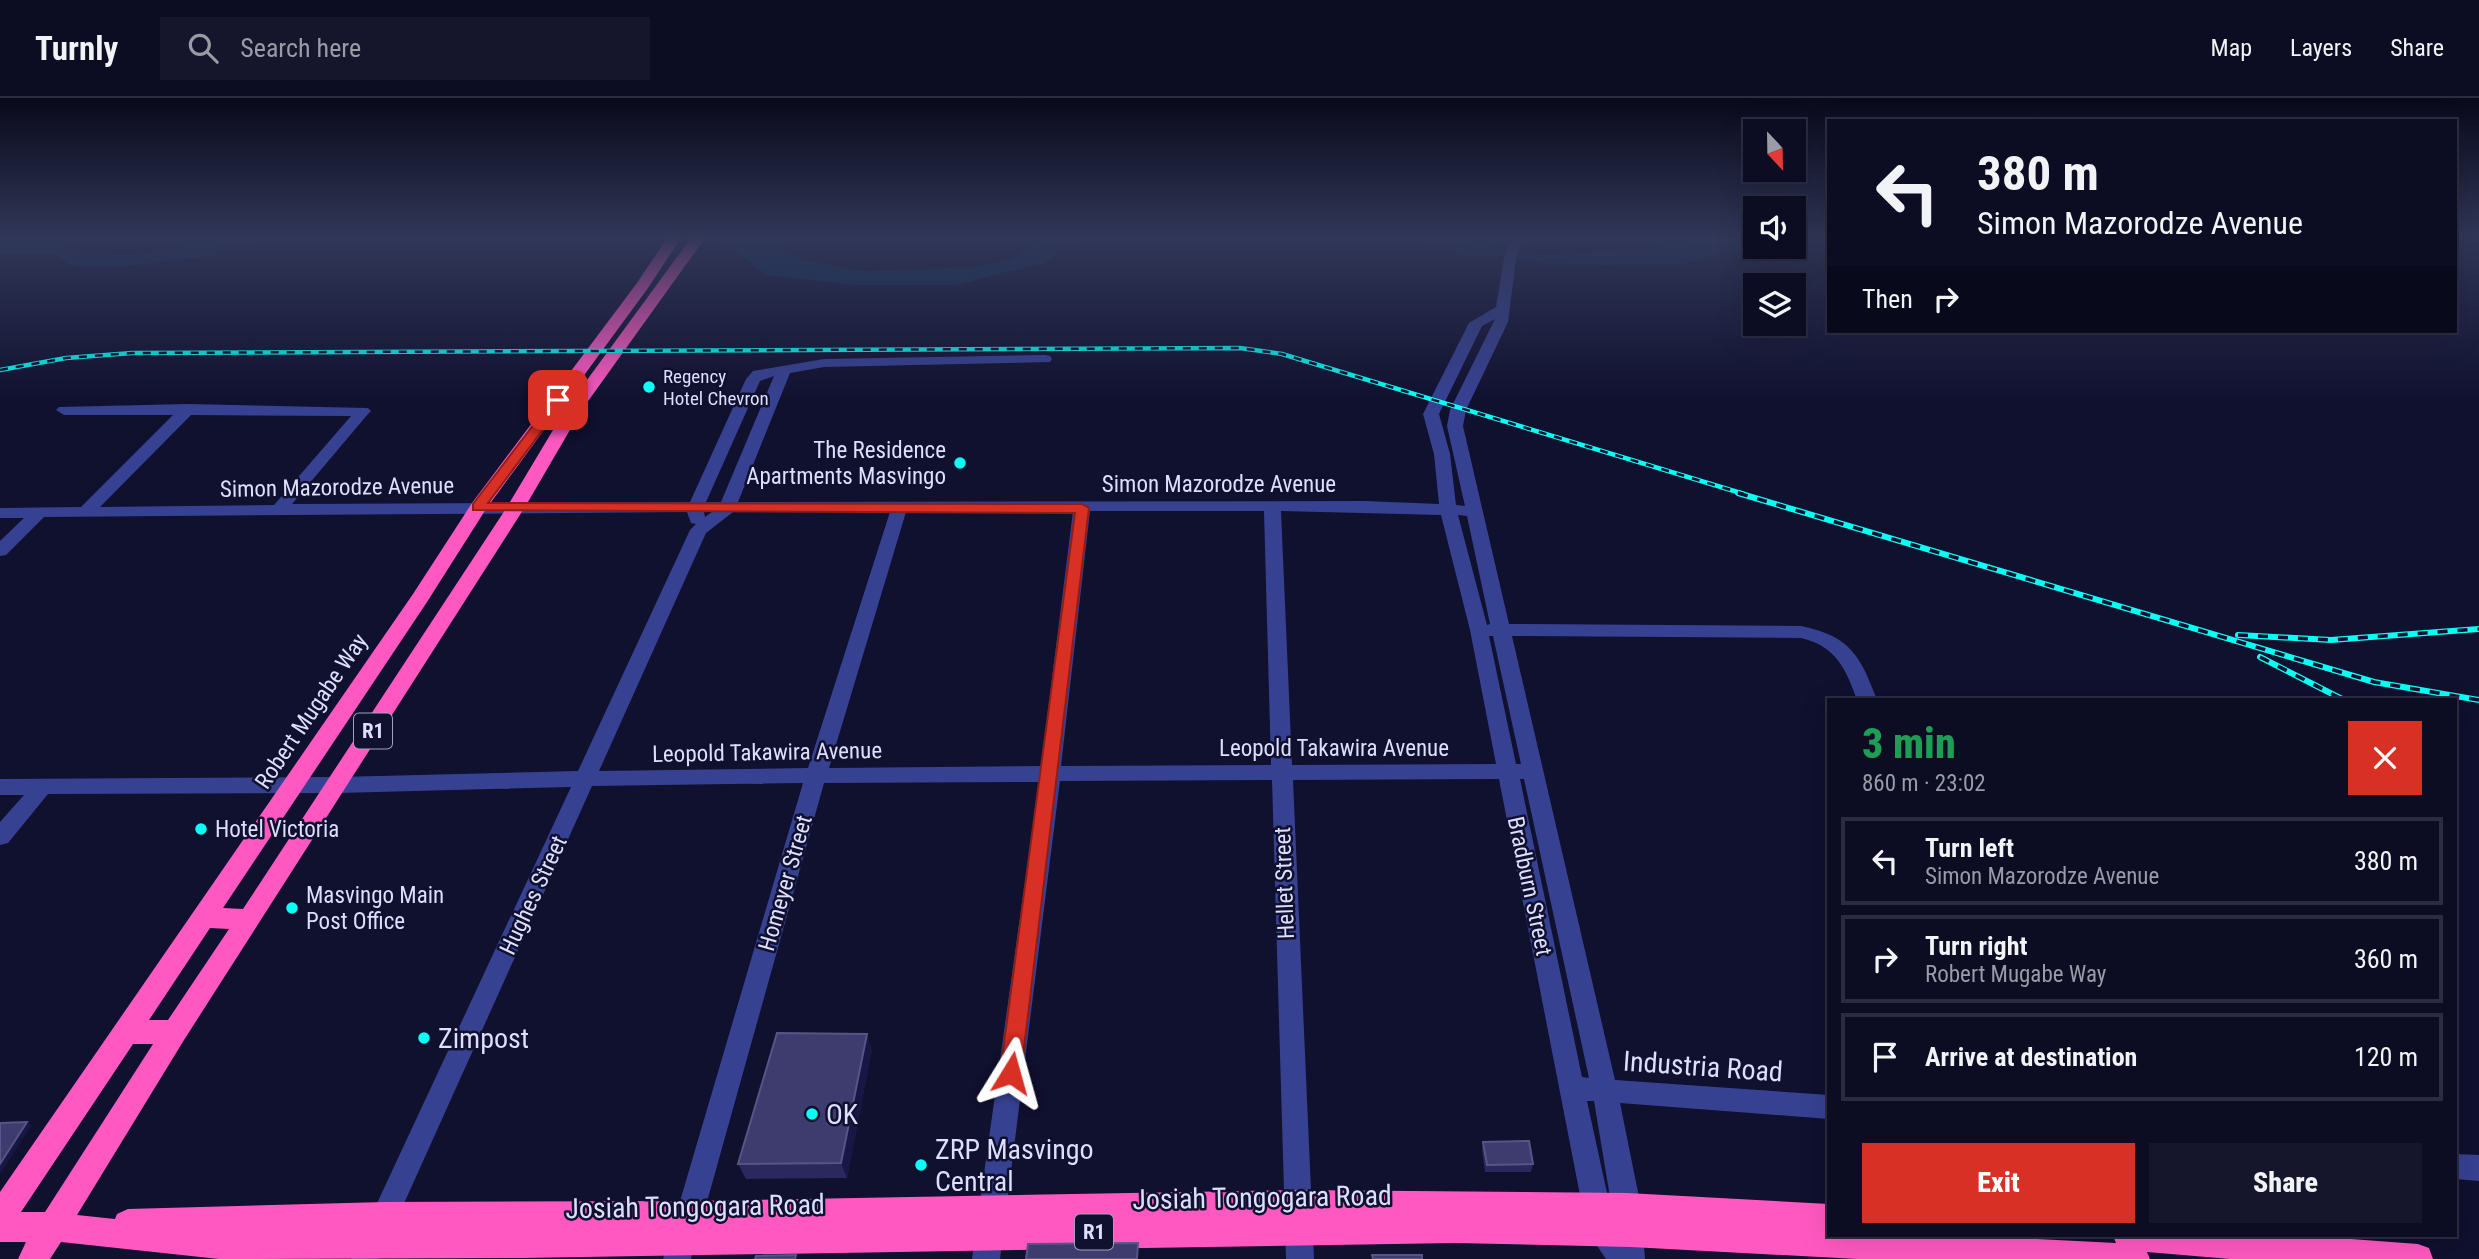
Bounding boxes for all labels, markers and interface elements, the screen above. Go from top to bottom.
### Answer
search box [160,17,650,80]
text: Turnly [35,29,118,68]
icon: search [184,29,222,67]
text: Search here [240,33,361,63]
text: Map [2211,34,2252,62]
text: Layers [2290,34,2352,62]
text: Share [2390,34,2444,62]
north arrow [1743,119,1806,182]
map controls [1743,119,1806,336]
text: 380 m [1977,145,2099,202]
icon: left [1862,147,1953,238]
button: sound [1743,196,1806,259]
text: Simon Mazorodze Avenue [1977,204,2303,242]
button: layers [1743,273,1806,336]
icon: right [1927,280,1965,318]
text: Then [1862,284,1913,314]
place label: Regency Hotel Chevron [663,365,769,410]
pin [528,370,588,430]
marker: Regency Hotel Chevron [641,379,657,395]
icon: arrive [539,381,577,419]
place label: The Residence Apartments Masvingo [746,437,946,490]
marker: The Residence Apartments Masvingo [952,455,968,471]
street label: Simon Mazorodze Avenue [1102,471,1336,498]
street label: Simon Mazorodze Avenue [220,472,454,503]
street label: Robert Mugabe Way [250,628,374,794]
road number: R1 [354,714,392,748]
text: 3 min [1862,719,1956,768]
button: close [2348,721,2422,795]
street label: Leopold Takawira Avenue [1219,735,1449,762]
street label: Leopold Takawira Avenue [652,737,882,768]
text: 860 m · 23:02 [1862,770,1986,797]
street label: Homeyer Street [753,812,818,954]
street label: Bradburn Street [1502,814,1557,958]
place label: Hotel Victoria [215,816,339,843]
marker: Hotel Victoria [193,821,209,837]
street label: Hellet Street [1269,826,1300,940]
street label: Hughes Street [494,831,573,959]
text: Turn left [1925,833,2014,863]
icon: left [1866,842,1904,880]
text: 380 m [2354,846,2418,876]
text: Simon Mazorodze Avenue [1925,863,2159,890]
place label: Masvingo Main Post Office [306,882,444,935]
marker: Masvingo Main Post Office [284,900,300,916]
text: Turn right [1925,931,2027,961]
icon: right [1866,940,1904,978]
text: 360 m [2354,944,2418,974]
text: Robert Mugabe Way [1925,961,2106,988]
place label: Zimpost [438,1022,529,1055]
marker: Zimpost [416,1030,432,1046]
position arrow [974,1036,1048,1110]
icon: arrive [1866,1038,1904,1076]
text: Arrive at destination [1925,1042,2137,1072]
text: 120 m [2354,1042,2418,1072]
street label: Industria Road [1622,1044,1784,1089]
place label: OK [826,1098,859,1131]
marker: OK [804,1106,820,1122]
place label: ZRP Masvingo Central [935,1133,1094,1198]
button: Exit [1862,1143,2135,1223]
button: Share [2149,1143,2422,1223]
marker: ZRP Masvingo Central [913,1157,929,1173]
street label: Josiah Tongogara Road [1132,1179,1392,1216]
street label: Josiah Tongogara Road [565,1188,825,1225]
road number: R1 [1075,1214,1113,1250]

